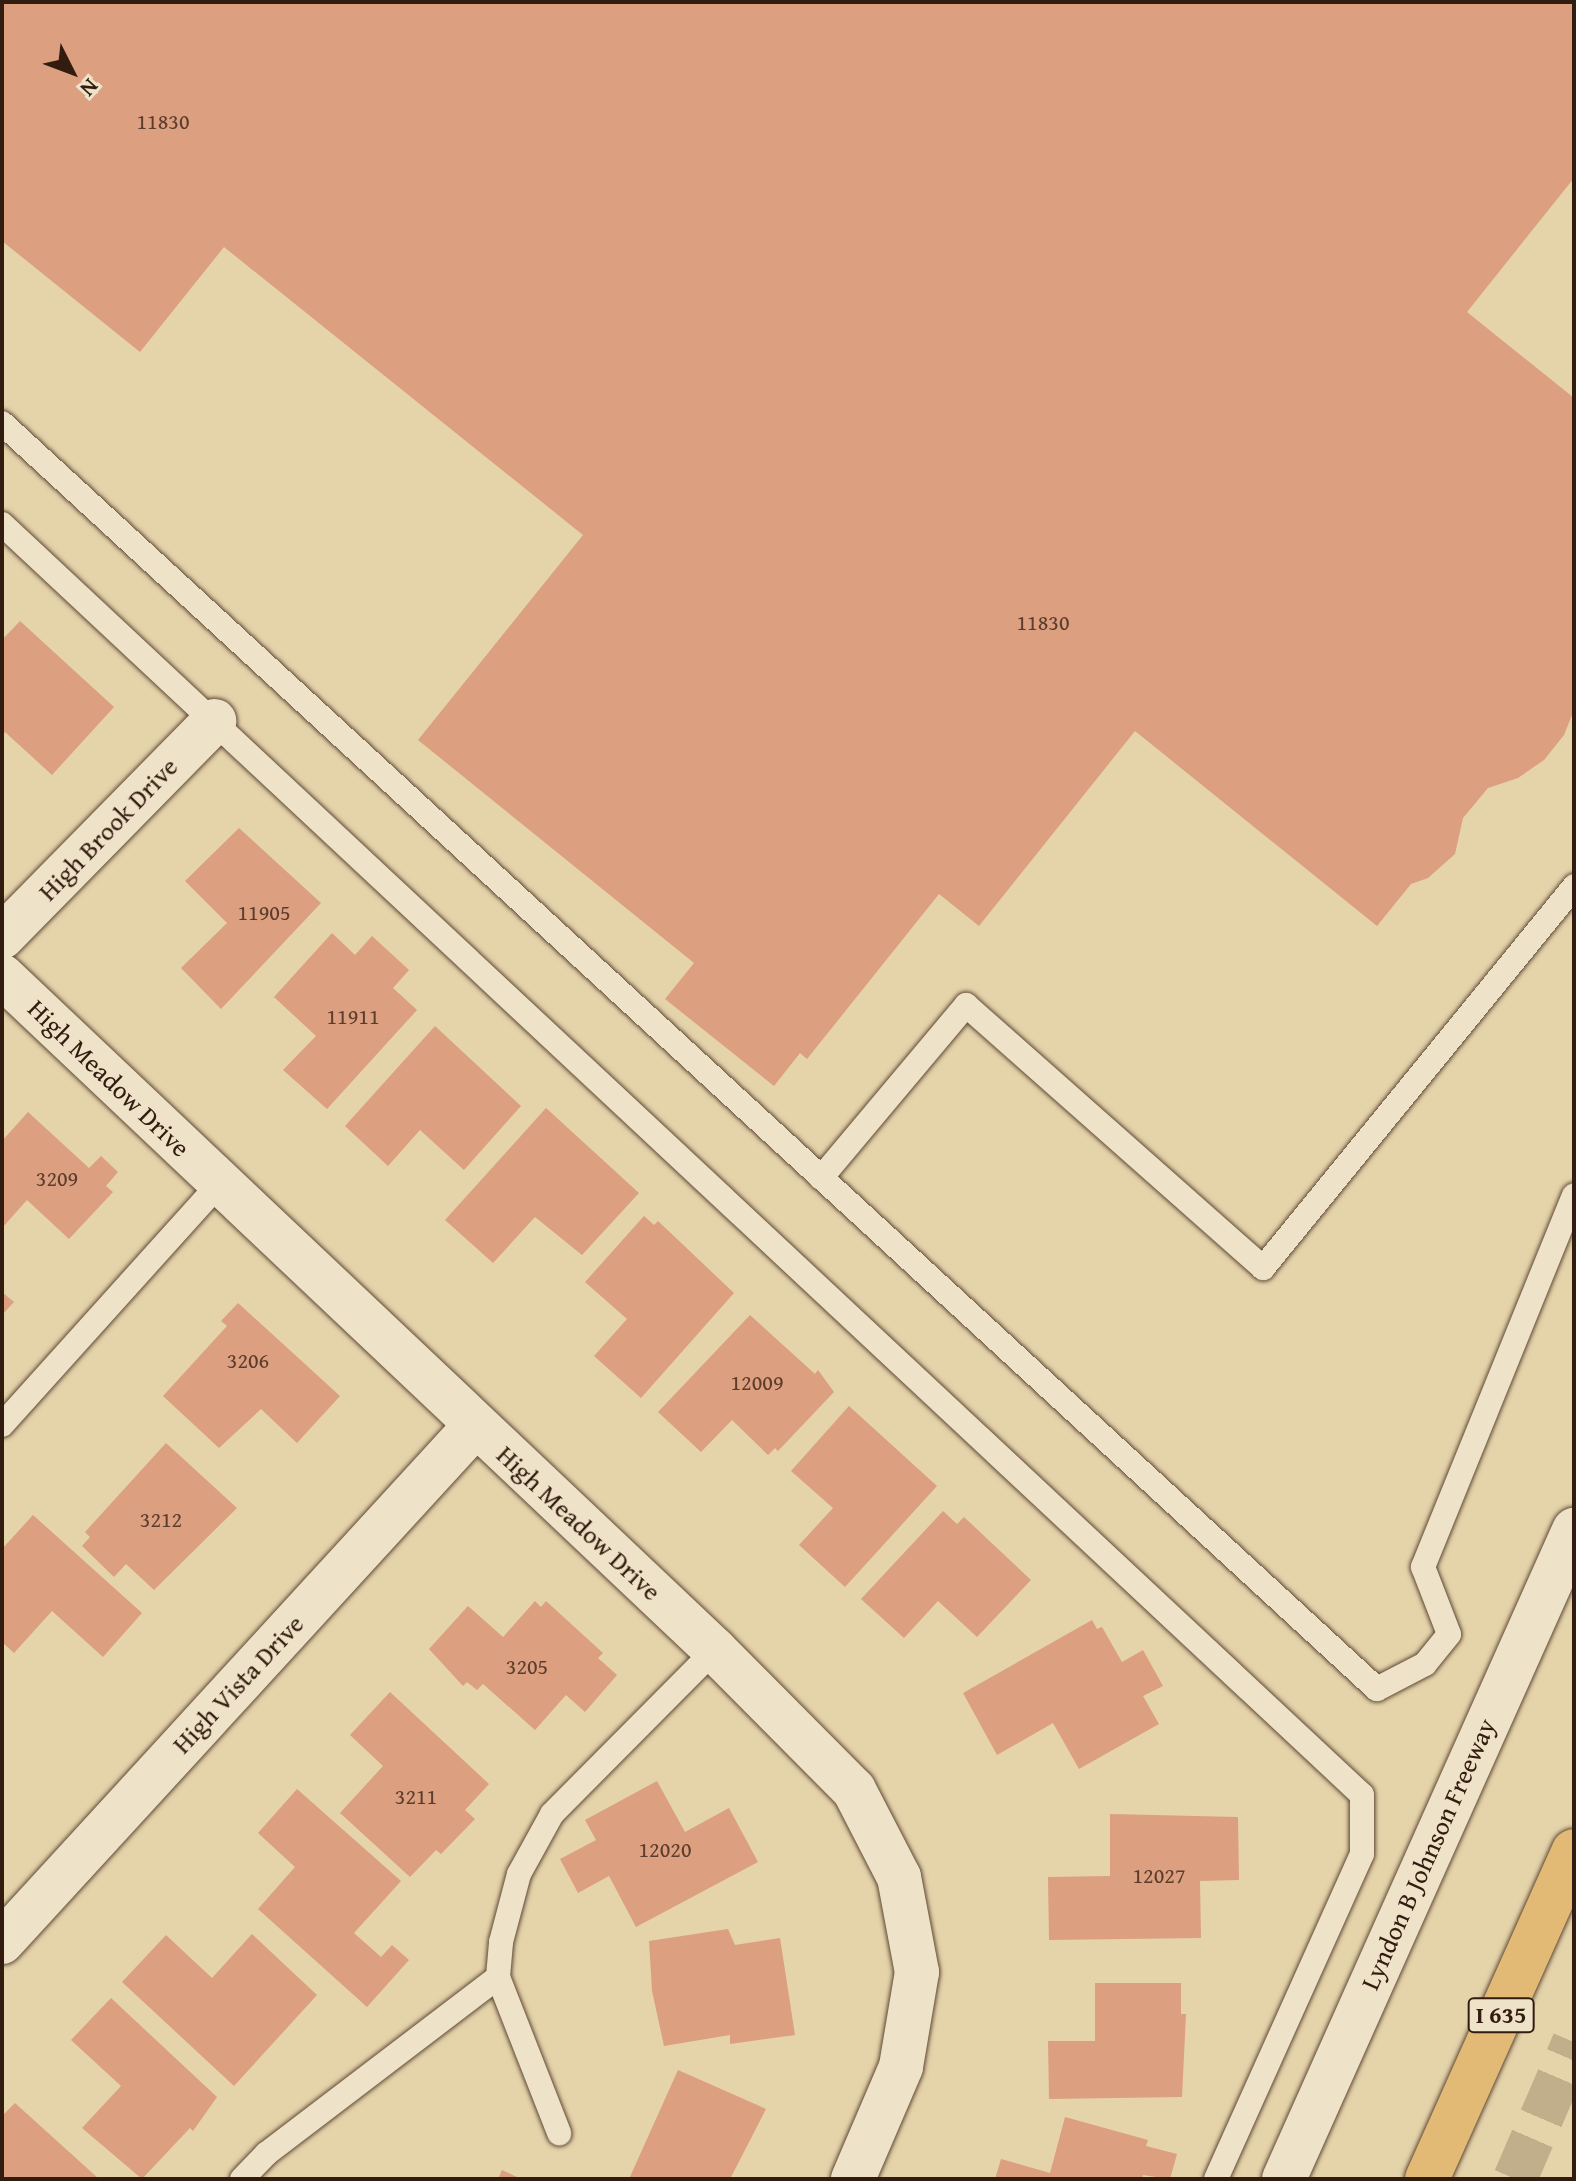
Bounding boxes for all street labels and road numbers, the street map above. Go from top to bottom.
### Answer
street label: High Brook Drive [32,751,184,907]
street label: High Meadow Drive [22,993,196,1163]
street label: High Meadow Drive [491,1439,667,1607]
street label: High Vista Drive [166,1608,310,1760]
street label: Lyndon B Johnson Freeway [1354,1714,1502,1994]
road number: I 635 [1467,1995,1535,2035]

